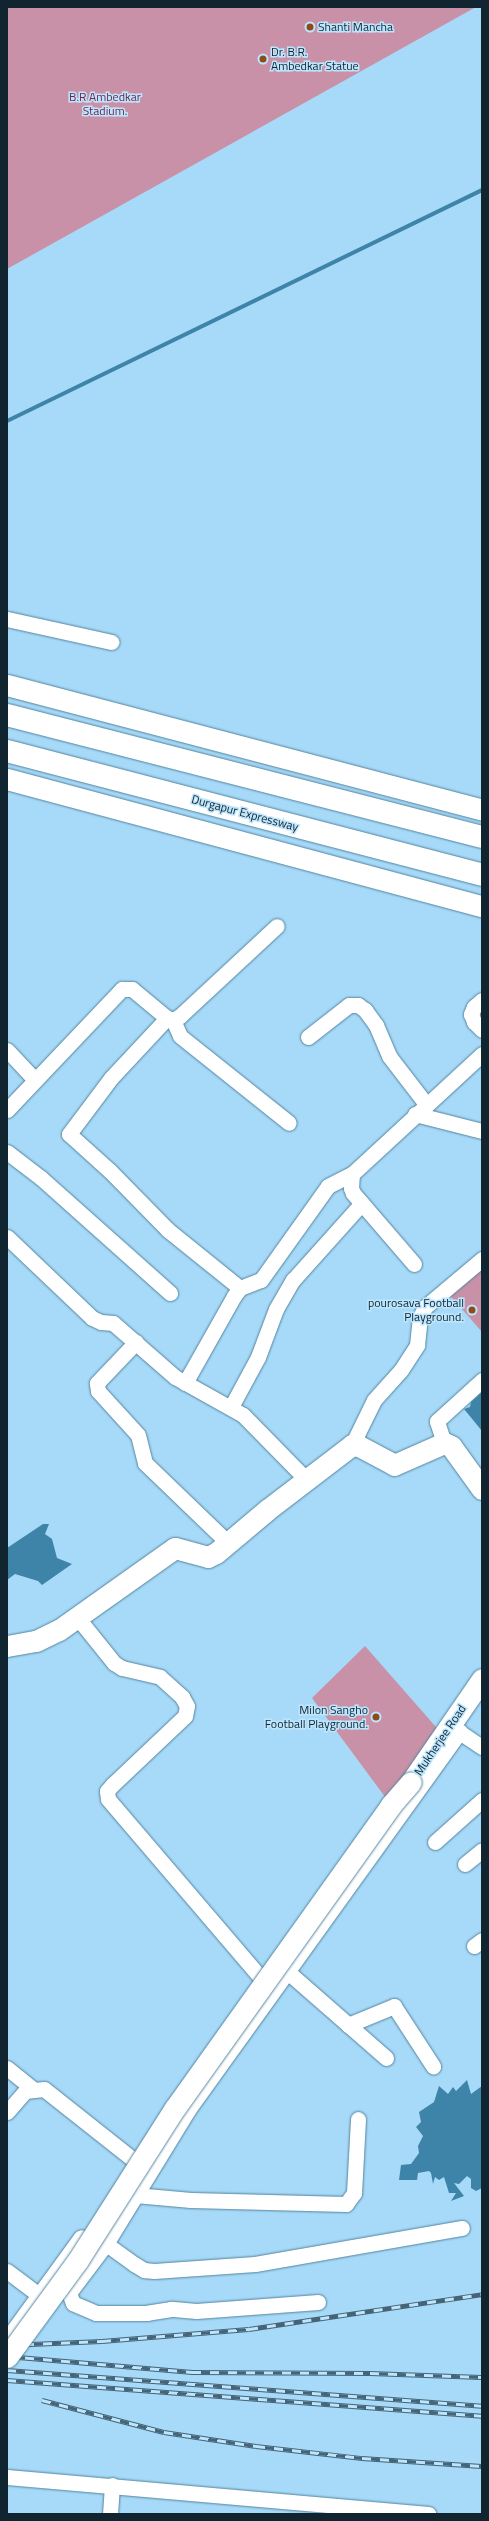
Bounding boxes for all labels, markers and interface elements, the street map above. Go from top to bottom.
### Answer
place label: Shanti Mancha [318,20,393,34]
marker: Shanti Mancha [305,22,315,32]
place label: Dr. B.R. Ambedkar Statue [271,45,359,73]
marker: Dr. B.R. Ambedkar Statue [258,54,268,64]
park label: B.R Ambedkar Stadium. [69,90,141,118]
street label: Durgapur Expressway [190,792,300,834]
place label: pourosava Football Playground. [368,1296,464,1324]
marker: pourosava Football Playground. [467,1305,477,1315]
street label: Mukherjee Road [411,1702,469,1778]
place label: Milon Sangho Football Playground. [265,1703,368,1731]
marker: Milon Sangho Football Playground. [371,1712,381,1722]

